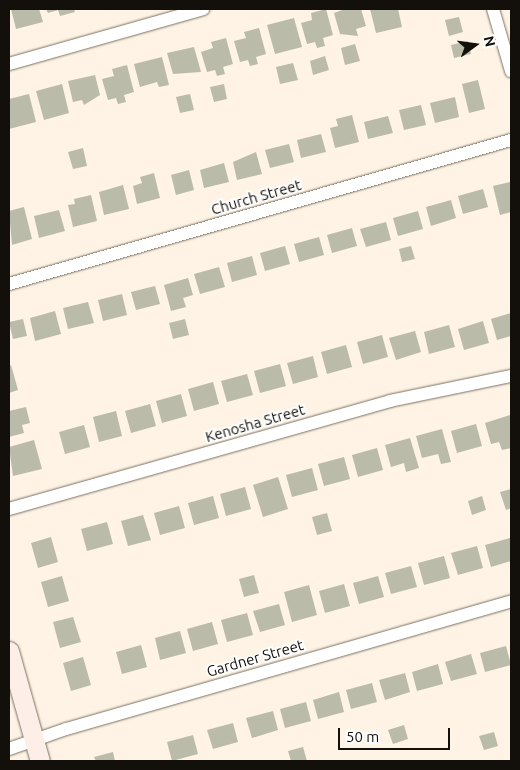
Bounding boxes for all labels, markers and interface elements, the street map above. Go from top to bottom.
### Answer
north arrow [450,20,500,70]
text: N [481,34,499,48]
street label: Church Street [209,176,303,218]
street label: Kenosha Street [203,400,307,446]
street label: Gardner Street [204,636,306,680]
scale bar [340,718,452,750]
text: 50 m [346,728,379,745]

